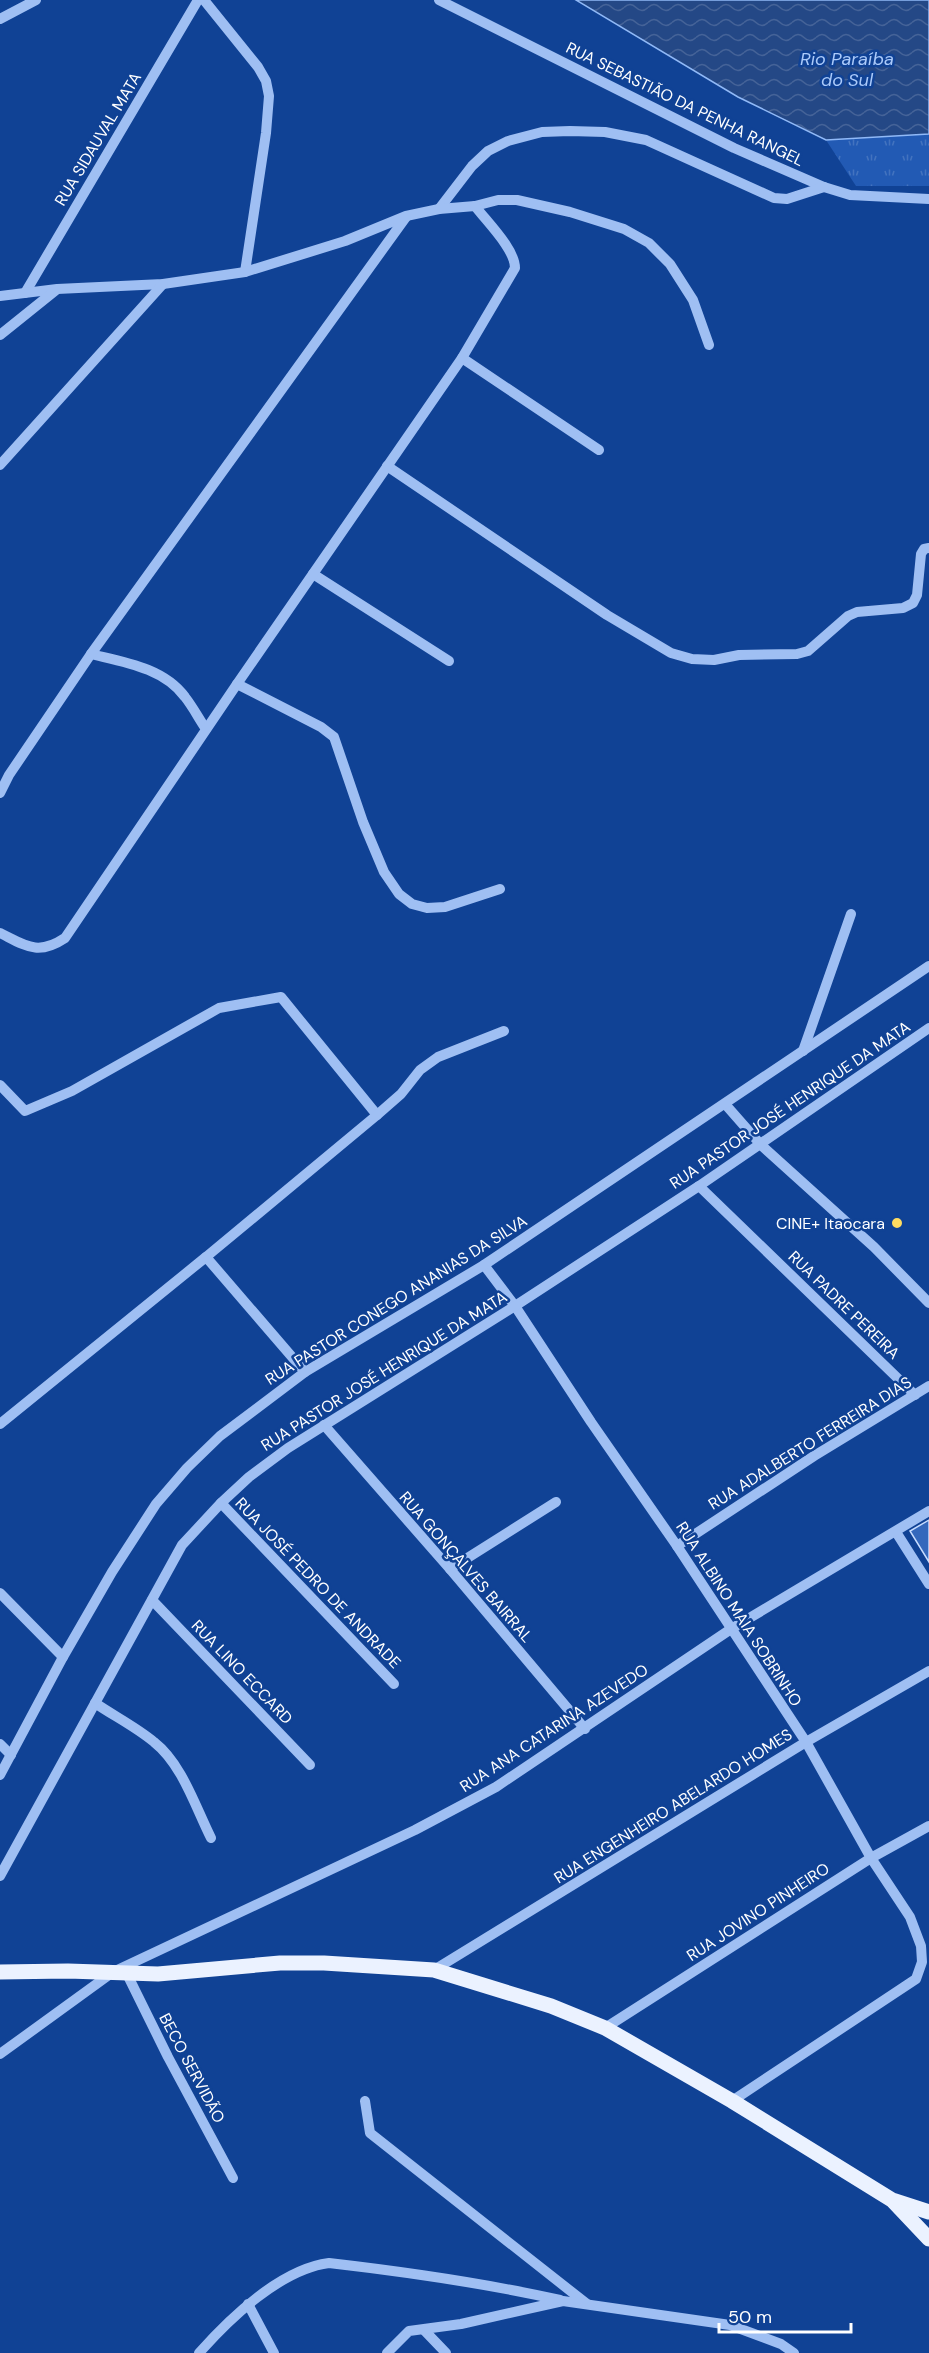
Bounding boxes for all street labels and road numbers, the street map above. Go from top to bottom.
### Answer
street label: RUA SEBASTIÃO DA PENHA RANGEL [563,37,807,171]
street label: RUA SIDAUVAL MATA [50,68,146,209]
street label: RUA PASTOR JOSÉ HENRIQUE DA MATA [666,1016,915,1194]
street label: RUA PASTOR CONEGO ANANIAS DA SILVA [261,1210,531,1390]
street label: RUA PADRE PEREIRA [784,1246,905,1364]
street label: RUA PASTOR JOSÉ HENRIQUE DA MATA [257,1286,511,1456]
street label: RUA ADALBERTO FERREIRA DIAS [704,1372,916,1514]
street label: RUA GONÇALVES BAIRRAL [395,1487,537,1647]
street label: RUA JOSÉ PEDRO DE ANDRADE [231,1493,405,1673]
street label: RUA ALBINO MAIA SOBRINHO [671,1518,807,1710]
street label: RUA LINO ECCARD [187,1615,297,1729]
street label: RUA ANA CATARINA AZEVEDO [456,1659,652,1797]
street label: RUA ENGENHEIRO ABELARDO HOMES [550,1724,796,1888]
street label: RUA JOVINO PINHEIRO [683,1858,833,1966]
street label: BECO SERVIDÃO [154,2010,230,2126]

